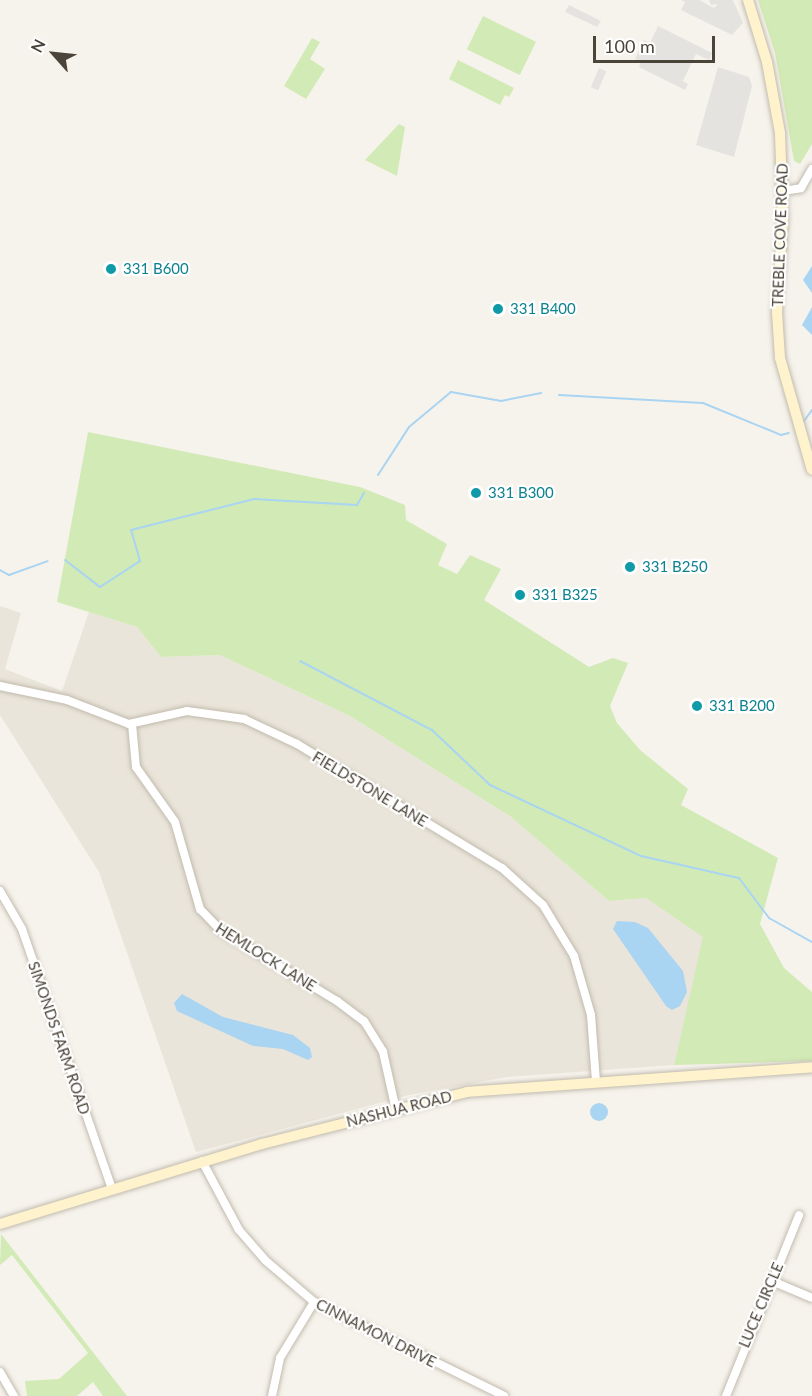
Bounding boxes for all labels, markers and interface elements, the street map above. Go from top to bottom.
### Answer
north arrow [24,24,84,84]
scale bar [596,24,718,62]
text: 100 m [604,35,655,57]
text: N [26,36,49,55]
street label: TREBLE COVE ROAD [769,163,791,307]
place label: 331 B600 [123,260,189,278]
marker: 331 B600 [104,262,118,276]
place label: 331 B400 [510,300,576,318]
marker: 331 B400 [491,302,505,316]
place label: 331 B300 [488,484,554,502]
marker: 331 B300 [469,486,483,500]
place label: 331 B250 [642,558,708,576]
marker: 331 B250 [623,560,637,574]
place label: 331 B325 [532,586,598,604]
marker: 331 B325 [513,588,527,602]
place label: 331 B200 [709,697,775,715]
marker: 331 B200 [690,699,704,713]
street label: FIELDSTONE LANE [309,748,431,830]
street label: HEMLOCK LANE [212,919,320,995]
street label: SIMONDS FARM ROAD [24,959,94,1117]
street label: NASHUA ROAD [344,1087,454,1131]
street label: LUCE CIRCLE [735,1260,787,1350]
street label: CINNAMON DRIVE [313,1295,439,1371]

